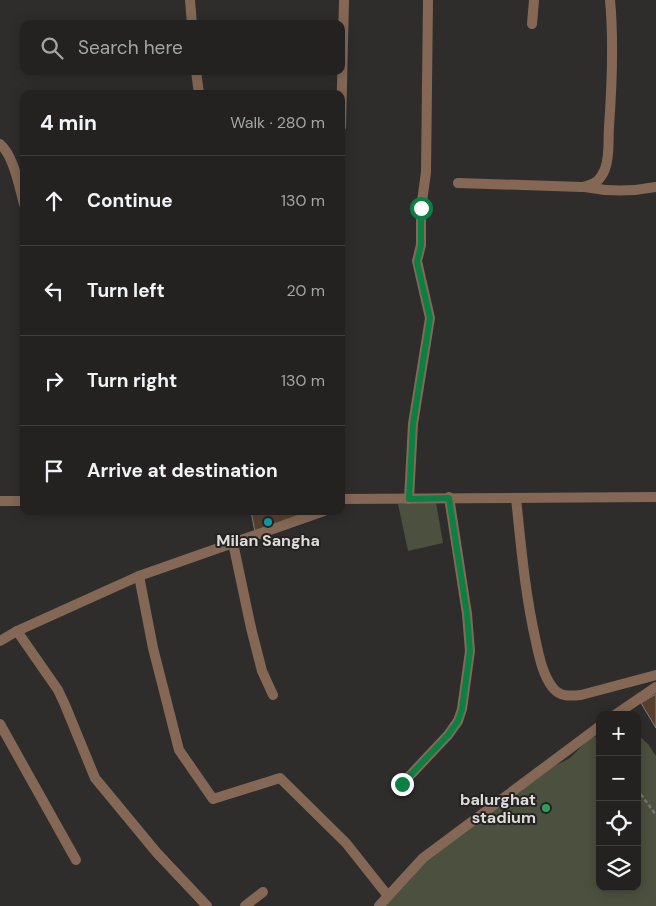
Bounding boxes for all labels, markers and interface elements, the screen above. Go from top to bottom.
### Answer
search box [20,20,345,75]
icon: search [38,34,66,62]
text: Search here [78,35,183,60]
text: 4 min [40,109,97,137]
text: Walk · 280 m [230,112,325,133]
icon: ahead [40,187,68,215]
text: Continue [87,188,173,213]
text: 130 m [281,190,325,211]
route start [410,197,433,220]
icon: left [40,277,68,305]
text: Turn left [87,278,165,303]
text: 20 m [286,280,325,301]
icon: right [40,367,68,395]
text: Turn right [87,368,177,393]
text: 130 m [281,370,325,391]
icon: arrive [40,457,68,485]
text: Arrive at destination [87,458,278,483]
marker: Milan Sangha [262,516,274,528]
place label: Milan Sangha [216,530,320,551]
map controls [596,711,641,891]
button: + [596,711,641,756]
button: − [596,756,641,801]
route end [391,773,414,796]
place label: balurghat stadium [460,789,536,828]
button: locate [596,801,641,846]
marker: balurghat stadium [540,802,552,814]
button: layers [596,846,641,891]

